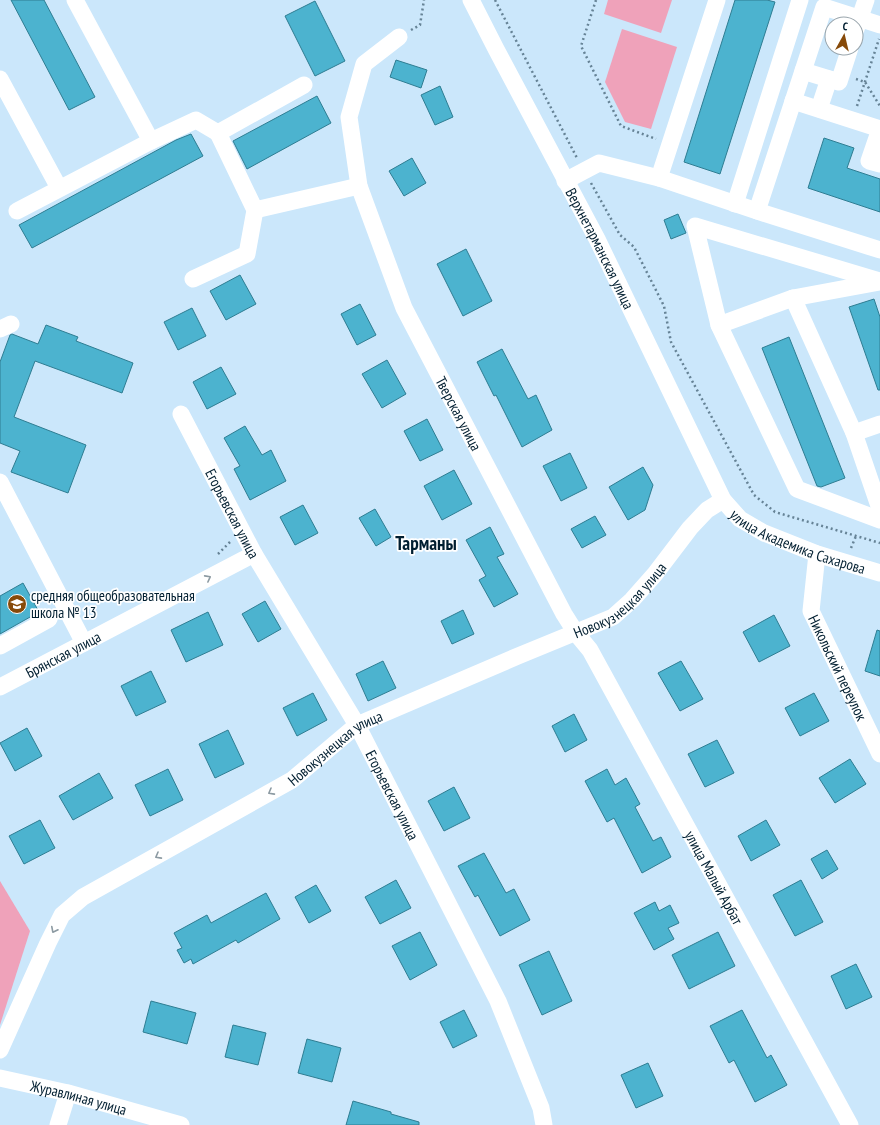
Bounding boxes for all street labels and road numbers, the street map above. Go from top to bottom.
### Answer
street label: Верхнетарманская улица [562,184,639,312]
street label: Тверская улица [432,373,486,454]
street label: Егорьевская улица [202,465,264,562]
street label: улица Академика Сахарова [726,505,868,578]
street label: Новокузнецкая улица [570,558,670,642]
street label: Никольский переулок [805,612,872,724]
street label: Брянская улица [22,627,104,682]
street label: Новокузнецкая улица [283,706,385,789]
street label: Егорьевская улица [362,747,424,843]
street label: улица Малый Арбат [681,827,748,928]
street label: Журавлиная улица [28,1075,129,1119]

